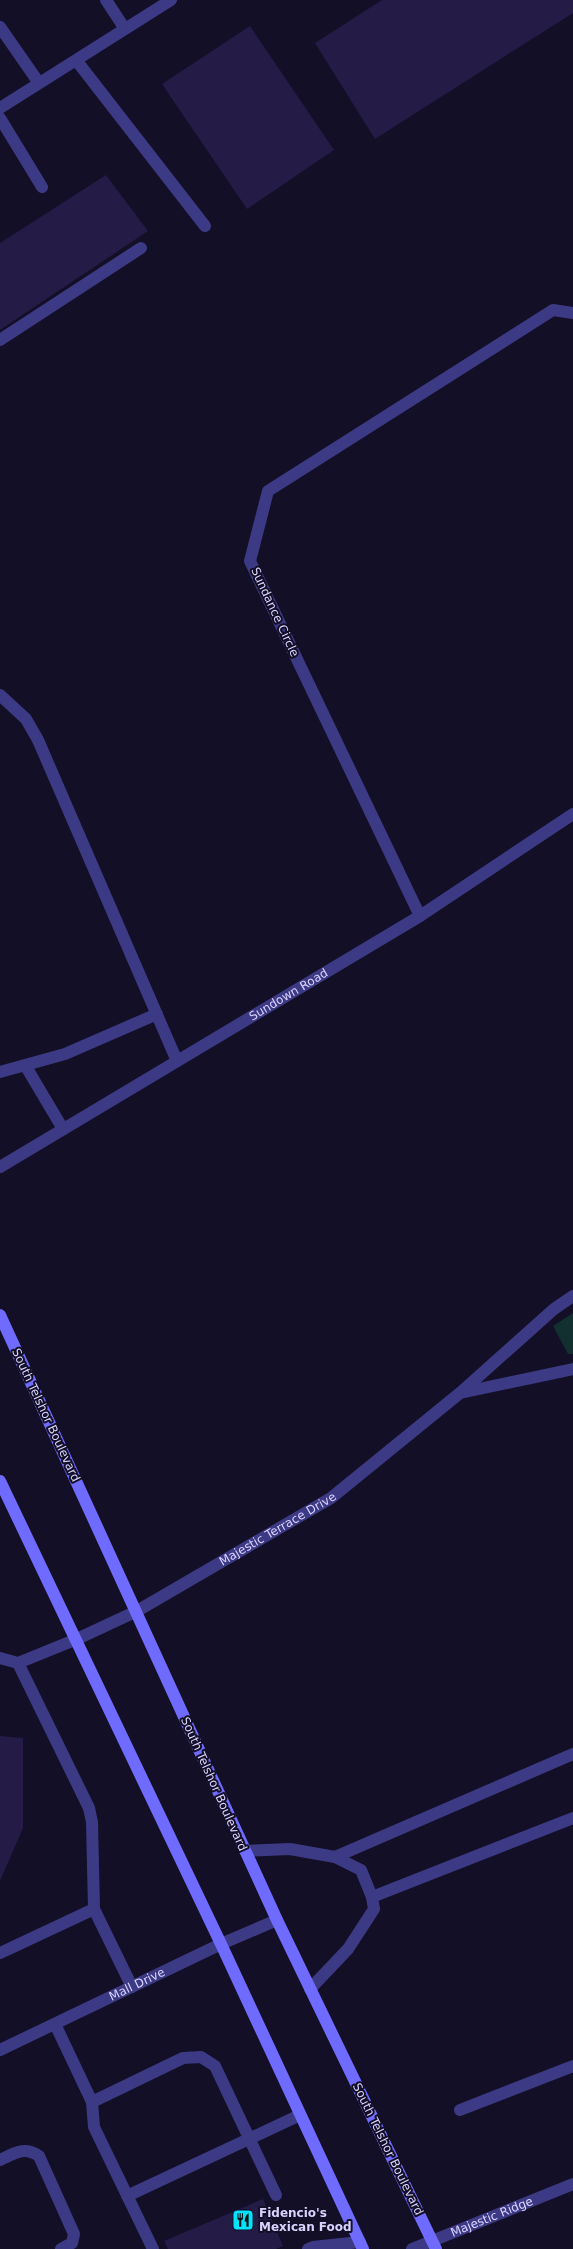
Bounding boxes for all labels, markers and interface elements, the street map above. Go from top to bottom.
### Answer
street label: Sundance Circle [248,565,302,659]
street label: Sundown Road [247,966,330,1024]
street label: South Telshor Boulevard [9,1346,83,1484]
street label: Majestic Terrace Drive [217,1490,339,1569]
street label: South Telshor Boulevard [178,1715,250,1853]
street label: Mall Drive [107,1965,167,2004]
street label: South Telshor Boulevard [350,2081,426,2217]
street label: Majestic Ridge [449,2194,535,2240]
place label: Fidencio's Mexican Food [259,2206,352,2234]
restaurant icon: Fidencio's Mexican Food [231,2208,255,2232]

